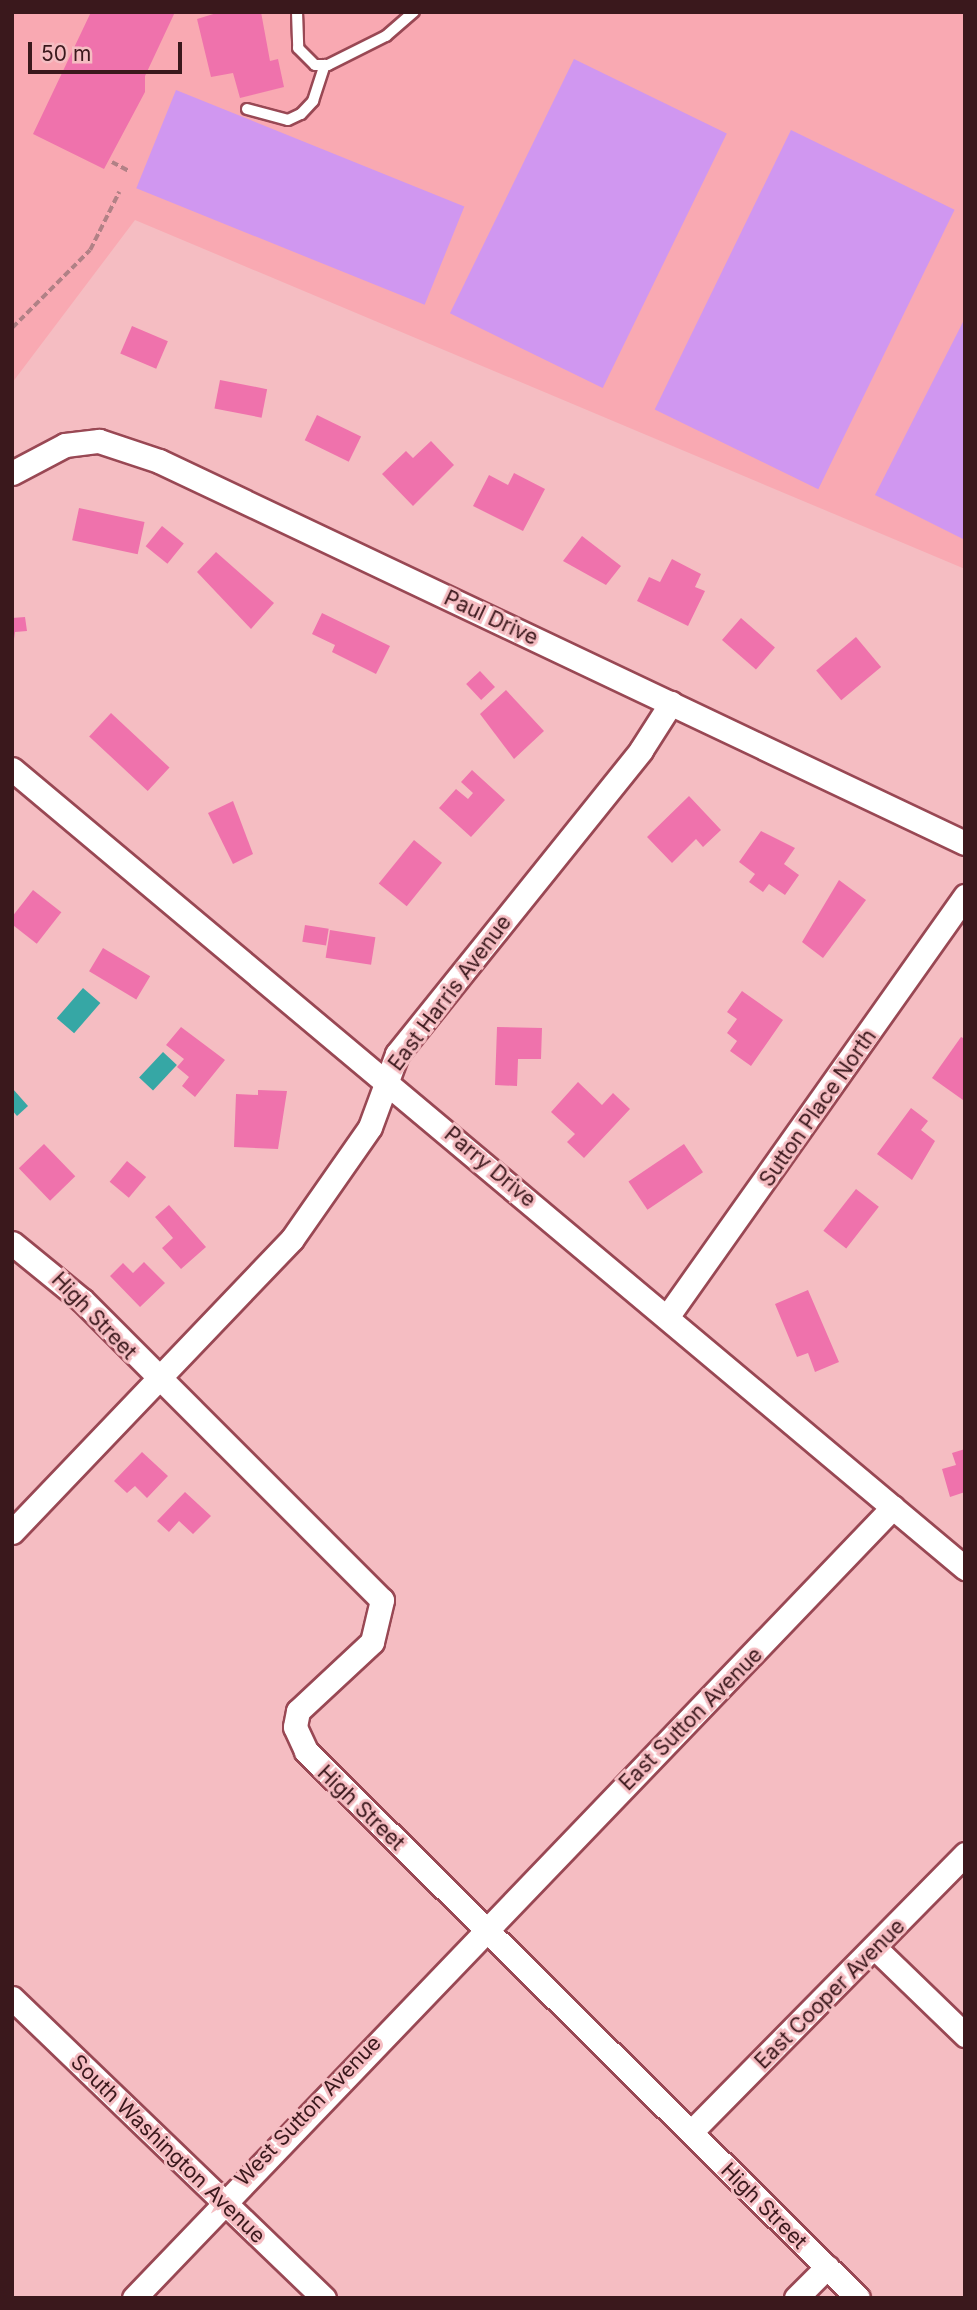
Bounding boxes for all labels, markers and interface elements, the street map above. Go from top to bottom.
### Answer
scale bar [32,28,186,72]
text: 50 m [41,41,91,66]
street label: Paul Drive [440,585,542,651]
street label: East Harris Avenue [383,910,517,1076]
street label: Sutton Place North [754,1025,882,1191]
street label: Parry Drive [439,1122,541,1212]
street label: High Street [46,1267,142,1365]
street label: East Sutton Avenue [614,1642,768,1796]
street label: High Street [312,1760,410,1856]
street label: East Cooper Avenue [750,1914,910,2074]
street label: West Sutton Avenue [230,2031,386,2191]
street label: South Washington Avenue [66,2050,270,2248]
street label: High Street [716,2158,812,2254]

